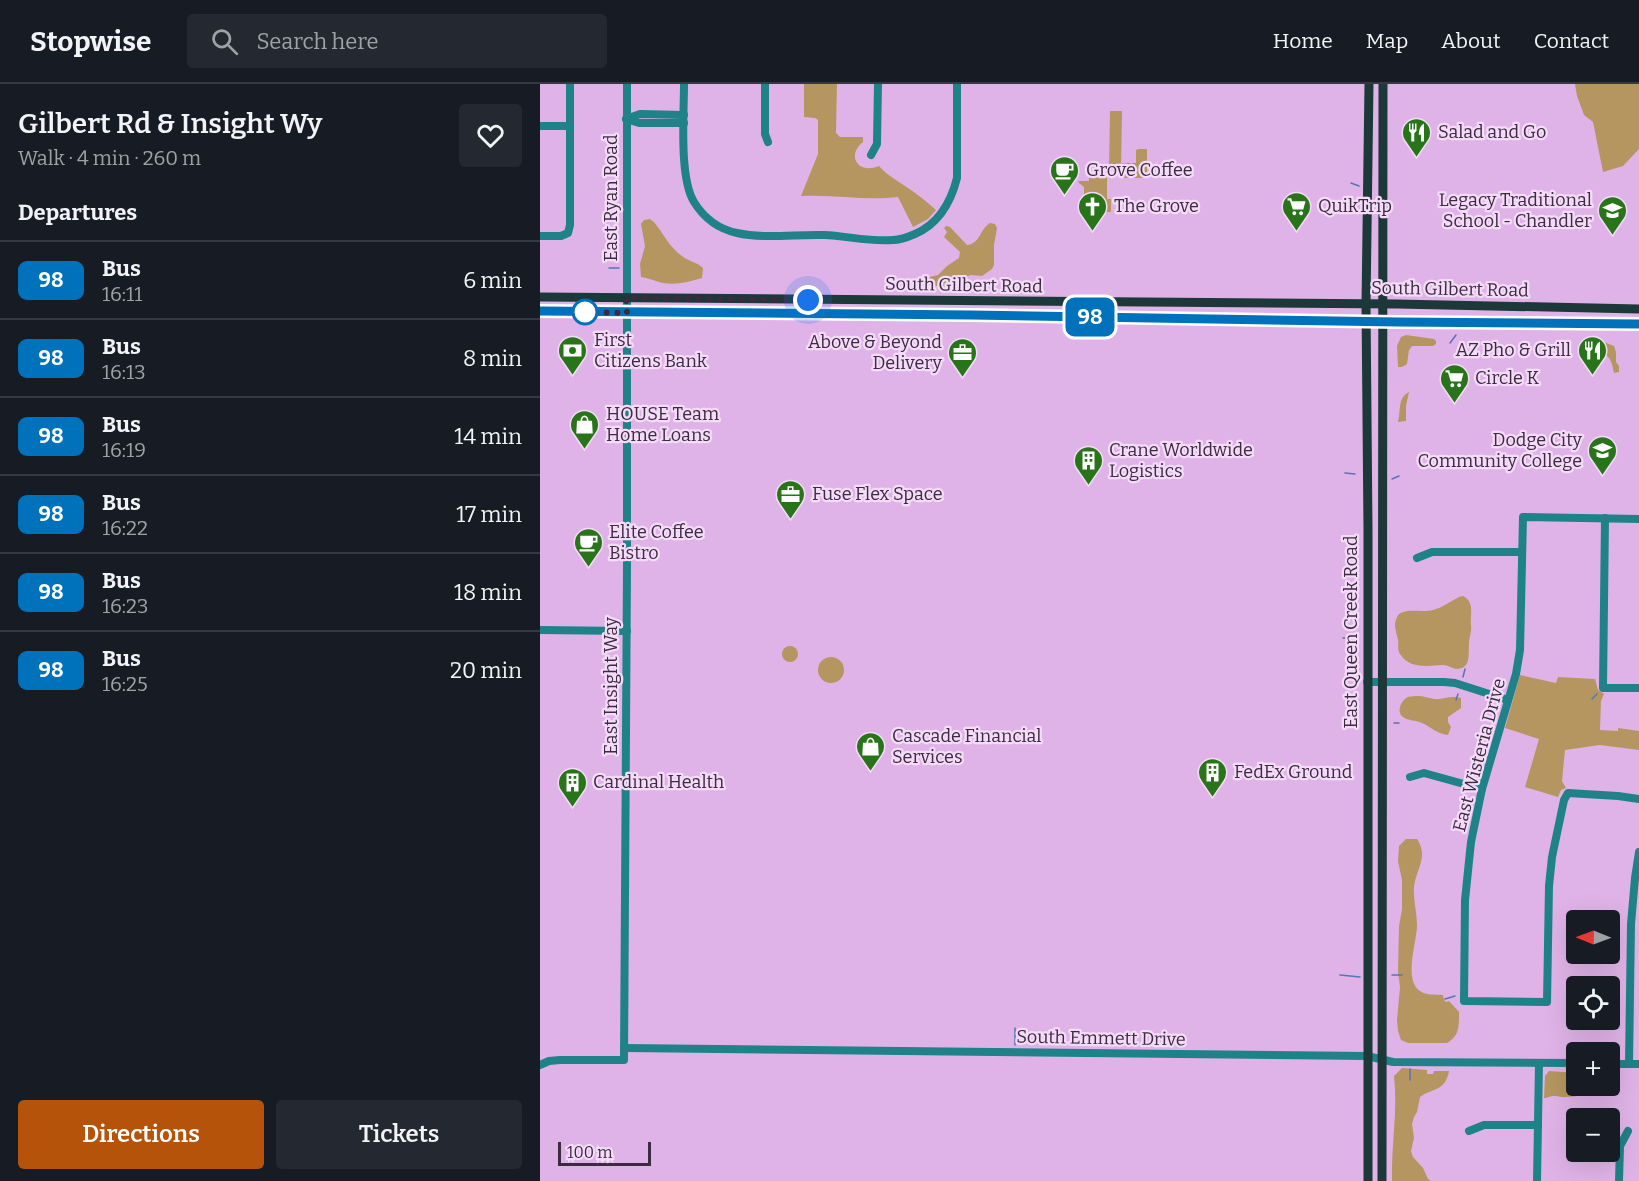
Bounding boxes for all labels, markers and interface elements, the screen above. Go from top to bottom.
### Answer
search box [187,14,607,68]
text: Stopwise [30,25,151,58]
icon: search [208,25,241,58]
text: Search here [256,28,379,55]
text: Home [1273,28,1333,54]
text: Map [1366,28,1408,54]
text: About [1441,28,1501,54]
text: Contact [1534,28,1609,54]
button: heart [459,104,522,167]
text: Gilbert Rd & Insight Wy [18,107,322,140]
restaurant icon: Salad and Go [1401,116,1433,158]
place label: Salad and Go [1438,121,1546,143]
street label: East Ryan Road [600,134,622,262]
text: Walk · 4 min · 260 m [18,146,201,170]
cafe icon: Grove Coffee [1049,154,1081,196]
place label: Grove Coffee [1086,159,1193,181]
place label: Legacy Traditional School - Chandler [1439,189,1592,232]
church icon: The Grove [1077,190,1109,232]
supermarket icon: QuikTrip [1281,190,1313,232]
school or university icon: Legacy Traditional School - Chandler [1597,194,1629,236]
place label: The Grove [1114,195,1199,217]
place label: QuikTrip [1318,195,1392,217]
text: Departures [18,199,137,226]
text: Bus [102,255,141,282]
text: 98 [38,267,64,293]
text: 6 min [463,267,522,294]
street label: South Gilbert Road [885,273,1043,297]
street label: South Gilbert Road [1371,277,1529,301]
text: 16:11 [102,282,142,306]
your location [793,285,823,315]
line badge: 98 [1063,298,1117,336]
unlabelled marker [572,299,598,325]
text: 98 [1077,304,1103,330]
place label: First Citizens Bank [594,329,708,372]
place label: Above & Beyond Delivery [808,331,942,374]
text: Bus [102,333,141,360]
bank icon: First Citizens Bank [557,334,589,376]
restaurant icon: AZ Pho & Grill [1576,334,1608,376]
office icon: Above & Beyond Delivery [947,336,979,378]
place label: AZ Pho & Grill [1455,339,1571,361]
text: 98 [38,345,64,371]
text: 8 min [463,345,522,372]
text: 16:13 [102,360,146,384]
supermarket icon: Circle K [1438,362,1470,404]
place label: Circle K [1475,367,1540,389]
place label: HOUSE Team Home Loans [606,403,719,446]
shop icon: HOUSE Team Home Loans [569,408,601,450]
text: Bus [102,411,141,438]
text: 98 [38,423,64,449]
text: 14 min [454,423,522,450]
place label: Dodge City Community College [1417,429,1582,472]
school or university icon: Dodge City Community College [1587,434,1619,476]
text: 16:19 [102,438,146,462]
place label: Crane Worldwide Logistics [1109,439,1253,482]
building icon: Crane Worldwide Logistics [1072,444,1104,486]
office icon: Fuse Flex Space [775,478,807,520]
place label: Fuse Flex Space [812,483,943,505]
text: Bus [102,489,141,516]
text: 98 [38,501,64,527]
text: 17 min [456,501,522,528]
text: 16:22 [102,516,148,540]
place label: Elite Coffee Bistro [609,521,704,564]
cafe icon: Elite Coffee Bistro [572,526,604,568]
street label: East Queen Creek Road [1340,535,1362,729]
text: Bus [102,567,141,594]
text: 98 [38,579,64,605]
text: 18 min [454,579,522,606]
text: 16:23 [102,594,148,618]
street label: East Insight Way [600,617,622,755]
text: Bus [102,645,141,672]
text: 98 [38,657,64,683]
text: 20 min [450,657,522,684]
text: 16:25 [102,672,148,696]
street label: East Wisteria Drive [1448,676,1510,834]
place label: Cascade Financial Services [892,725,1042,768]
shop icon: Cascade Financial Services [855,730,887,772]
building icon: FedEx Ground [1197,756,1229,798]
place label: FedEx Ground [1234,761,1353,783]
building icon: Cardinal Health [556,766,588,808]
place label: Cardinal Health [593,771,724,793]
north arrow [1566,910,1620,964]
map controls [1566,910,1620,1162]
button: locate [1566,976,1620,1030]
street label: South Emmett Drive [1016,1026,1186,1050]
button: + [1566,1042,1620,1096]
button: Directions [18,1100,264,1169]
button: Tickets [276,1100,522,1169]
button: − [1566,1108,1620,1162]
scale bar [558,1139,651,1166]
text: 100 m [567,1143,612,1162]

